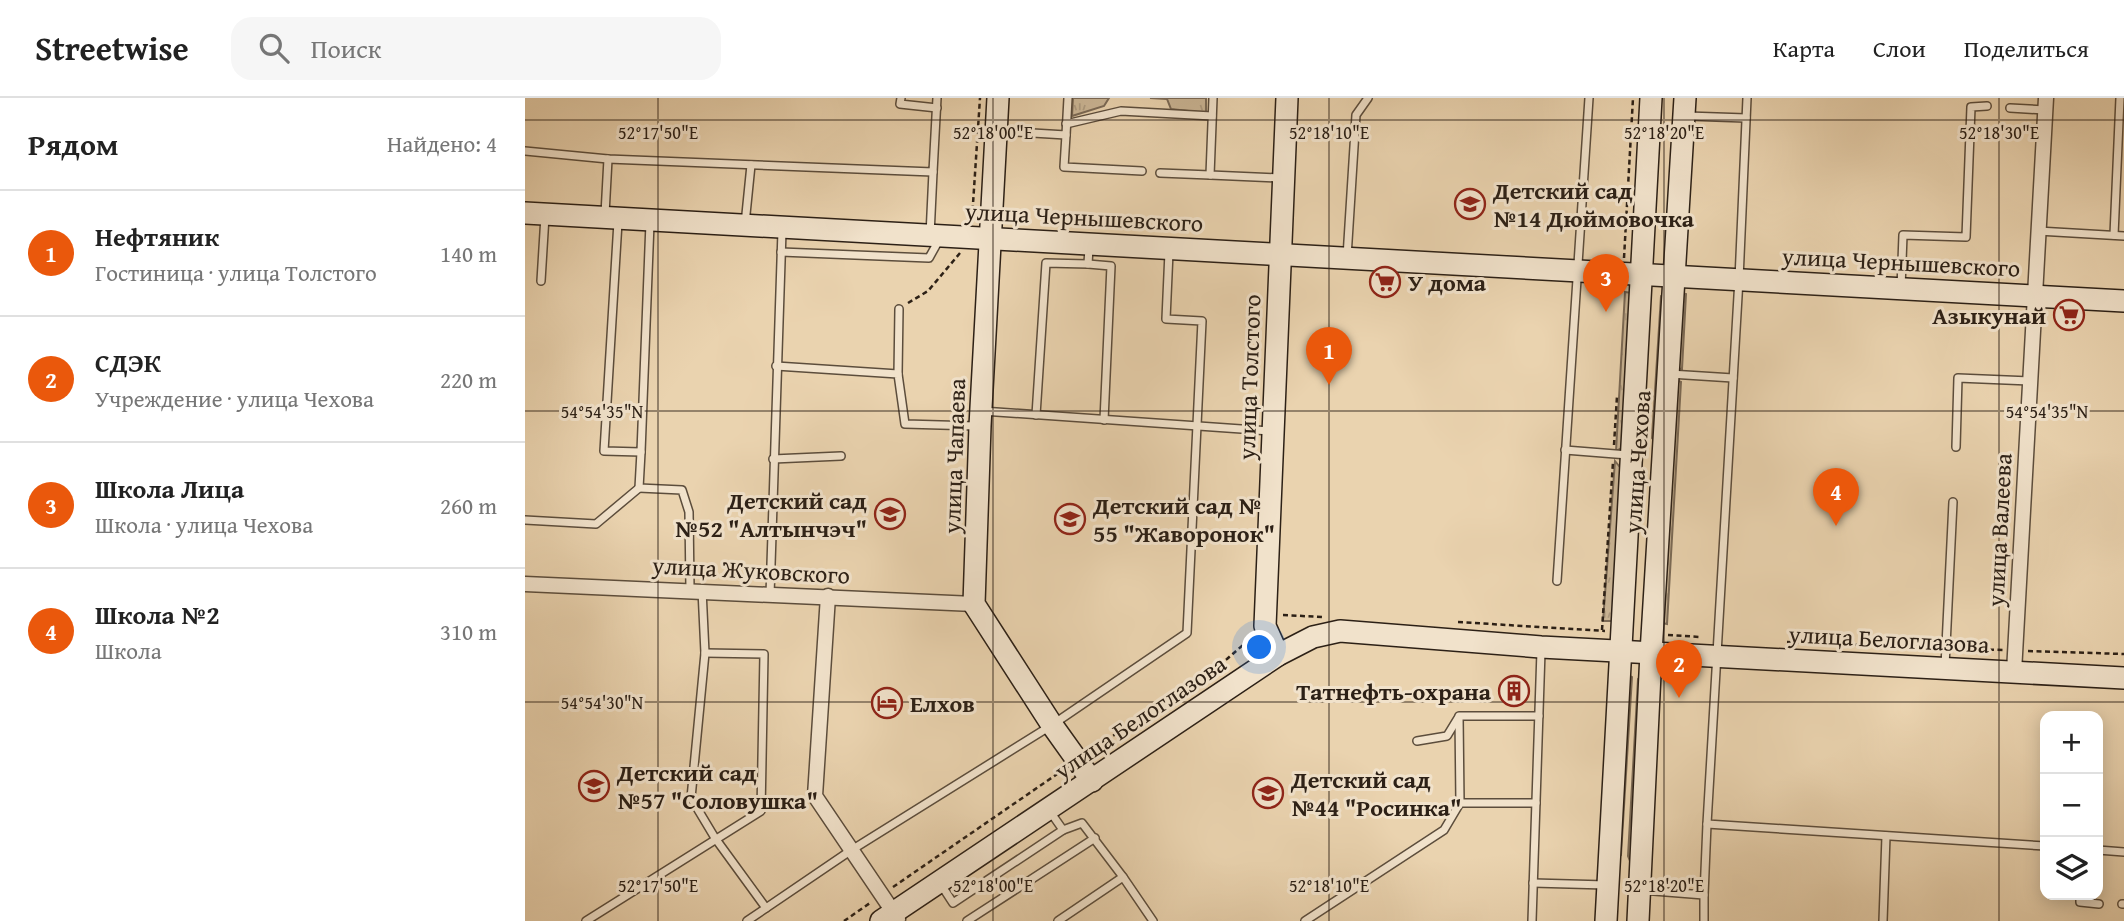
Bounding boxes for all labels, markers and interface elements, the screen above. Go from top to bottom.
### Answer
search box [231,17,721,80]
text: Streetwise [35,24,189,72]
icon: search [255,29,293,67]
text: Поиск [311,29,381,68]
text: Карта [1773,31,1835,66]
text: Слои [1873,31,1926,66]
text: Поделиться [1964,31,2089,66]
text: 52°17'50"E [618,119,698,146]
text: 52°18'00"E [953,119,1033,146]
text: 52°18'10"E [1289,119,1369,146]
text: 52°18'20"E [1624,119,1704,146]
text: 52°18'30"E [1959,119,2039,146]
text: Рядом [28,122,119,166]
text: Найдено: 4 [387,127,497,160]
place label: Детский сад №14 Дюймовочка [1492,173,1695,236]
school or university icon: Детский сад №14 Дюймовочка [1453,187,1487,221]
street label: улица Чернышевского [963,193,1204,241]
text: Нефтяник [95,217,219,256]
text: 1 [45,237,57,270]
text: 140 m [440,237,497,270]
street label: улица Чернышевского [1780,238,2021,286]
pin: 3 [1583,254,1629,312]
text: Гостиница · улица Толстого [95,256,377,289]
supermarket icon: У дома [1368,265,1402,299]
place label: У дома [1408,265,1487,300]
street label: улица Толстого [1229,294,1269,461]
place label: Азыкунай [1932,298,2046,333]
supermarket icon: Азыкунай [2052,298,2086,332]
pin: 1 [1306,327,1352,385]
text: СДЭК [95,343,161,382]
text: 2 [45,363,57,396]
text: 220 m [440,363,497,396]
street label: улица Чапаева [934,377,974,535]
text: Учреждение · улица Чехова [95,382,374,415]
street label: улица Чехова [1614,389,1660,536]
text: 54°54'35"N [561,398,644,425]
text: 54°54'35"N [2006,398,2089,425]
street label: улица Валеева [1977,452,2021,609]
pin: 4 [1813,468,1859,526]
text: Школа Лица [95,469,244,508]
place label: Детский сад №52 "Алтынчэч" [674,483,867,546]
place label: Детский сад № 55 "Жаворонок" [1092,488,1275,551]
text: 3 [45,489,57,522]
text: 260 m [440,489,497,522]
school or university icon: Детский сад №52 "Алтынчэч" [873,497,907,531]
school or university icon: Детский сад № 55 "Жаворонок" [1053,502,1087,536]
text: Школа · улица Чехова [95,508,313,541]
street label: улица Жуковского [650,547,851,593]
text: Школа №2 [95,595,220,634]
text: 4 [45,615,57,648]
text: 310 m [440,615,497,648]
street label: улица Белоглазова [1787,616,1991,662]
your location [1242,630,1276,664]
text: Школа [95,634,162,667]
pin: 2 [1656,640,1702,698]
street label: улица Белоглазова [1046,646,1234,788]
place label: Татнефть-охрана [1296,674,1492,709]
building icon: Татнефть-охрана [1497,674,1531,708]
hotel icon: Елхов [870,686,904,720]
place label: Елхов [910,686,975,721]
text: 54°54'30"N [561,689,644,716]
map controls [2040,711,2103,900]
button: + [2040,711,2103,774]
place label: Детский сад №57 "Соловушка" [616,755,818,818]
place label: Детский сад №44 "Росинка" [1290,762,1462,825]
school or university icon: Детский сад №57 "Соловушка" [577,769,611,803]
button: − [2040,774,2103,837]
school or university icon: Детский сад №44 "Росинка" [1251,776,1285,810]
button: layers [2040,837,2103,900]
text: 52°17'50"E [618,872,698,899]
text: 52°18'00"E [953,872,1033,899]
text: 52°18'10"E [1289,872,1369,899]
text: 52°18'20"E [1624,872,1704,899]

